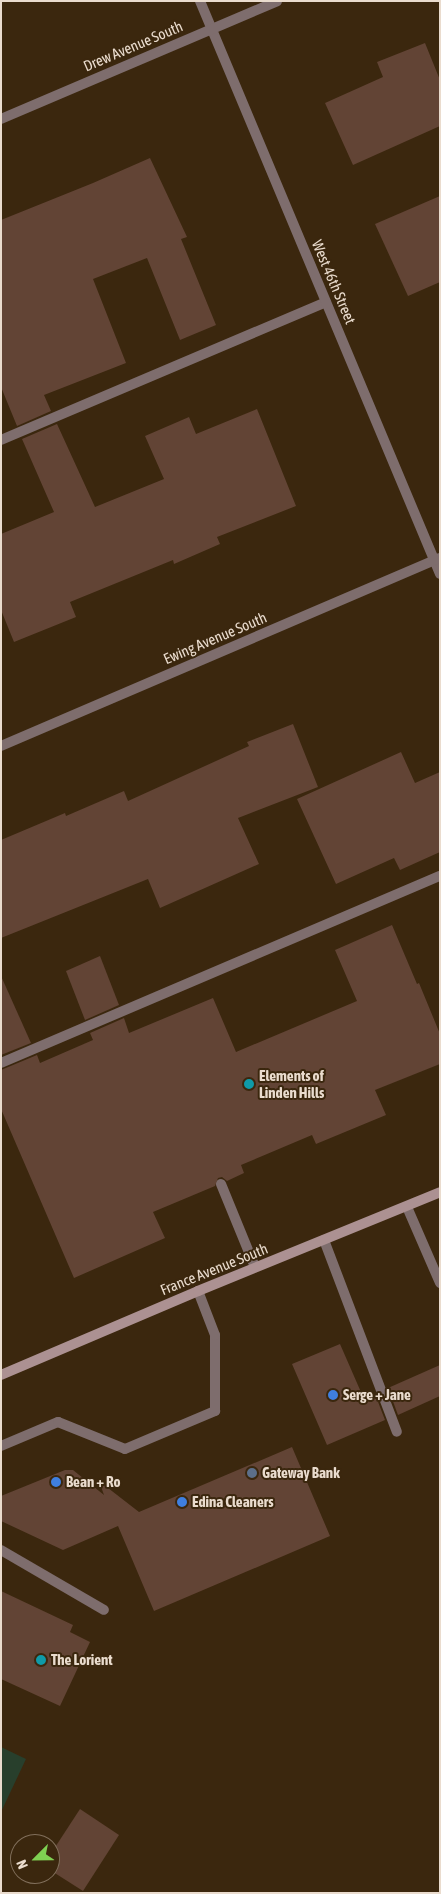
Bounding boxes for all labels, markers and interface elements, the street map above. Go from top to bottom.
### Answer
street label: Drew Avenue South [81,17,185,75]
street label: West 46th Street [308,237,360,327]
street label: Ewing Avenue South [161,608,269,668]
place label: Elements of Linden Hills [259,1066,324,1101]
marker: Elements of Linden Hills [243,1078,255,1090]
street label: France Avenue South [158,1239,270,1299]
place label: Serge + Jane [343,1386,411,1404]
marker: Serge + Jane [327,1389,339,1401]
place label: Gateway Bank [262,1464,340,1482]
marker: Gateway Bank [246,1467,258,1479]
place label: Bean + Ro [66,1473,121,1491]
marker: Bean + Ro [50,1476,62,1488]
place label: Edina Cleaners [192,1493,273,1511]
marker: Edina Cleaners [176,1496,188,1508]
place label: The Lorient [51,1651,113,1669]
marker: The Lorient [35,1654,47,1666]
north arrow [10,1834,60,1884]
text: N [13,1858,31,1871]

